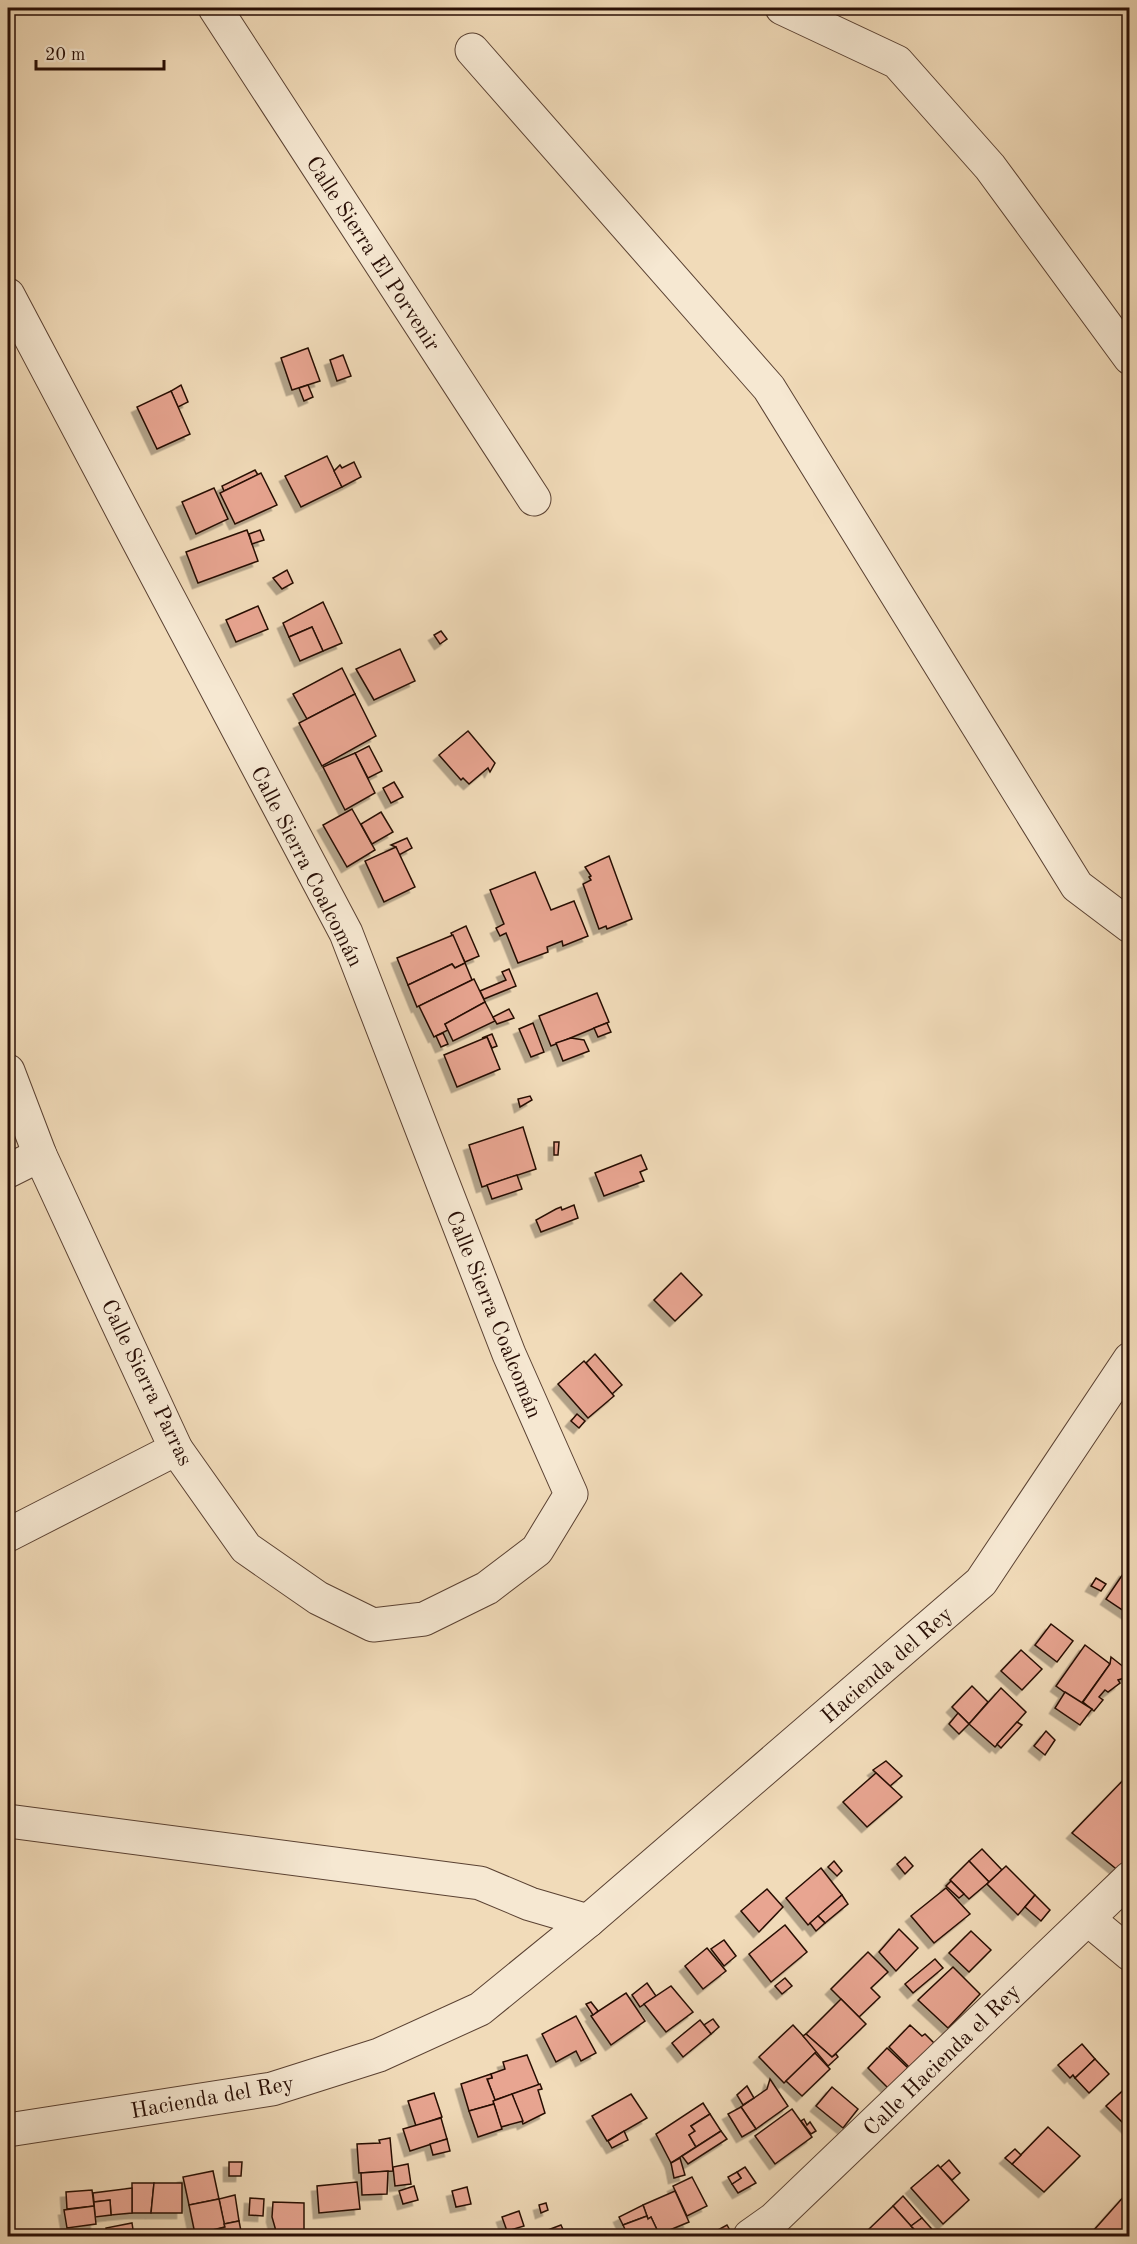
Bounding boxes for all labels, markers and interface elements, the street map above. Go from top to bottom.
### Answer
scale bar [36,33,164,71]
text: 20 m [45,46,85,64]
street label: Calle Sierra El Porvenir [301,153,443,355]
street label: Calle Sierra Coalcomán [246,763,366,971]
street label: Calle Sierra Coalcomán [441,1208,545,1422]
street label: Calle Sierra Parras [96,1296,196,1469]
street label: Hacienda del Rey [818,1603,957,1728]
street label: Calle Hacienda el Rey [860,1980,1025,2141]
street label: Hacienda del Rey [129,2073,296,2123]

